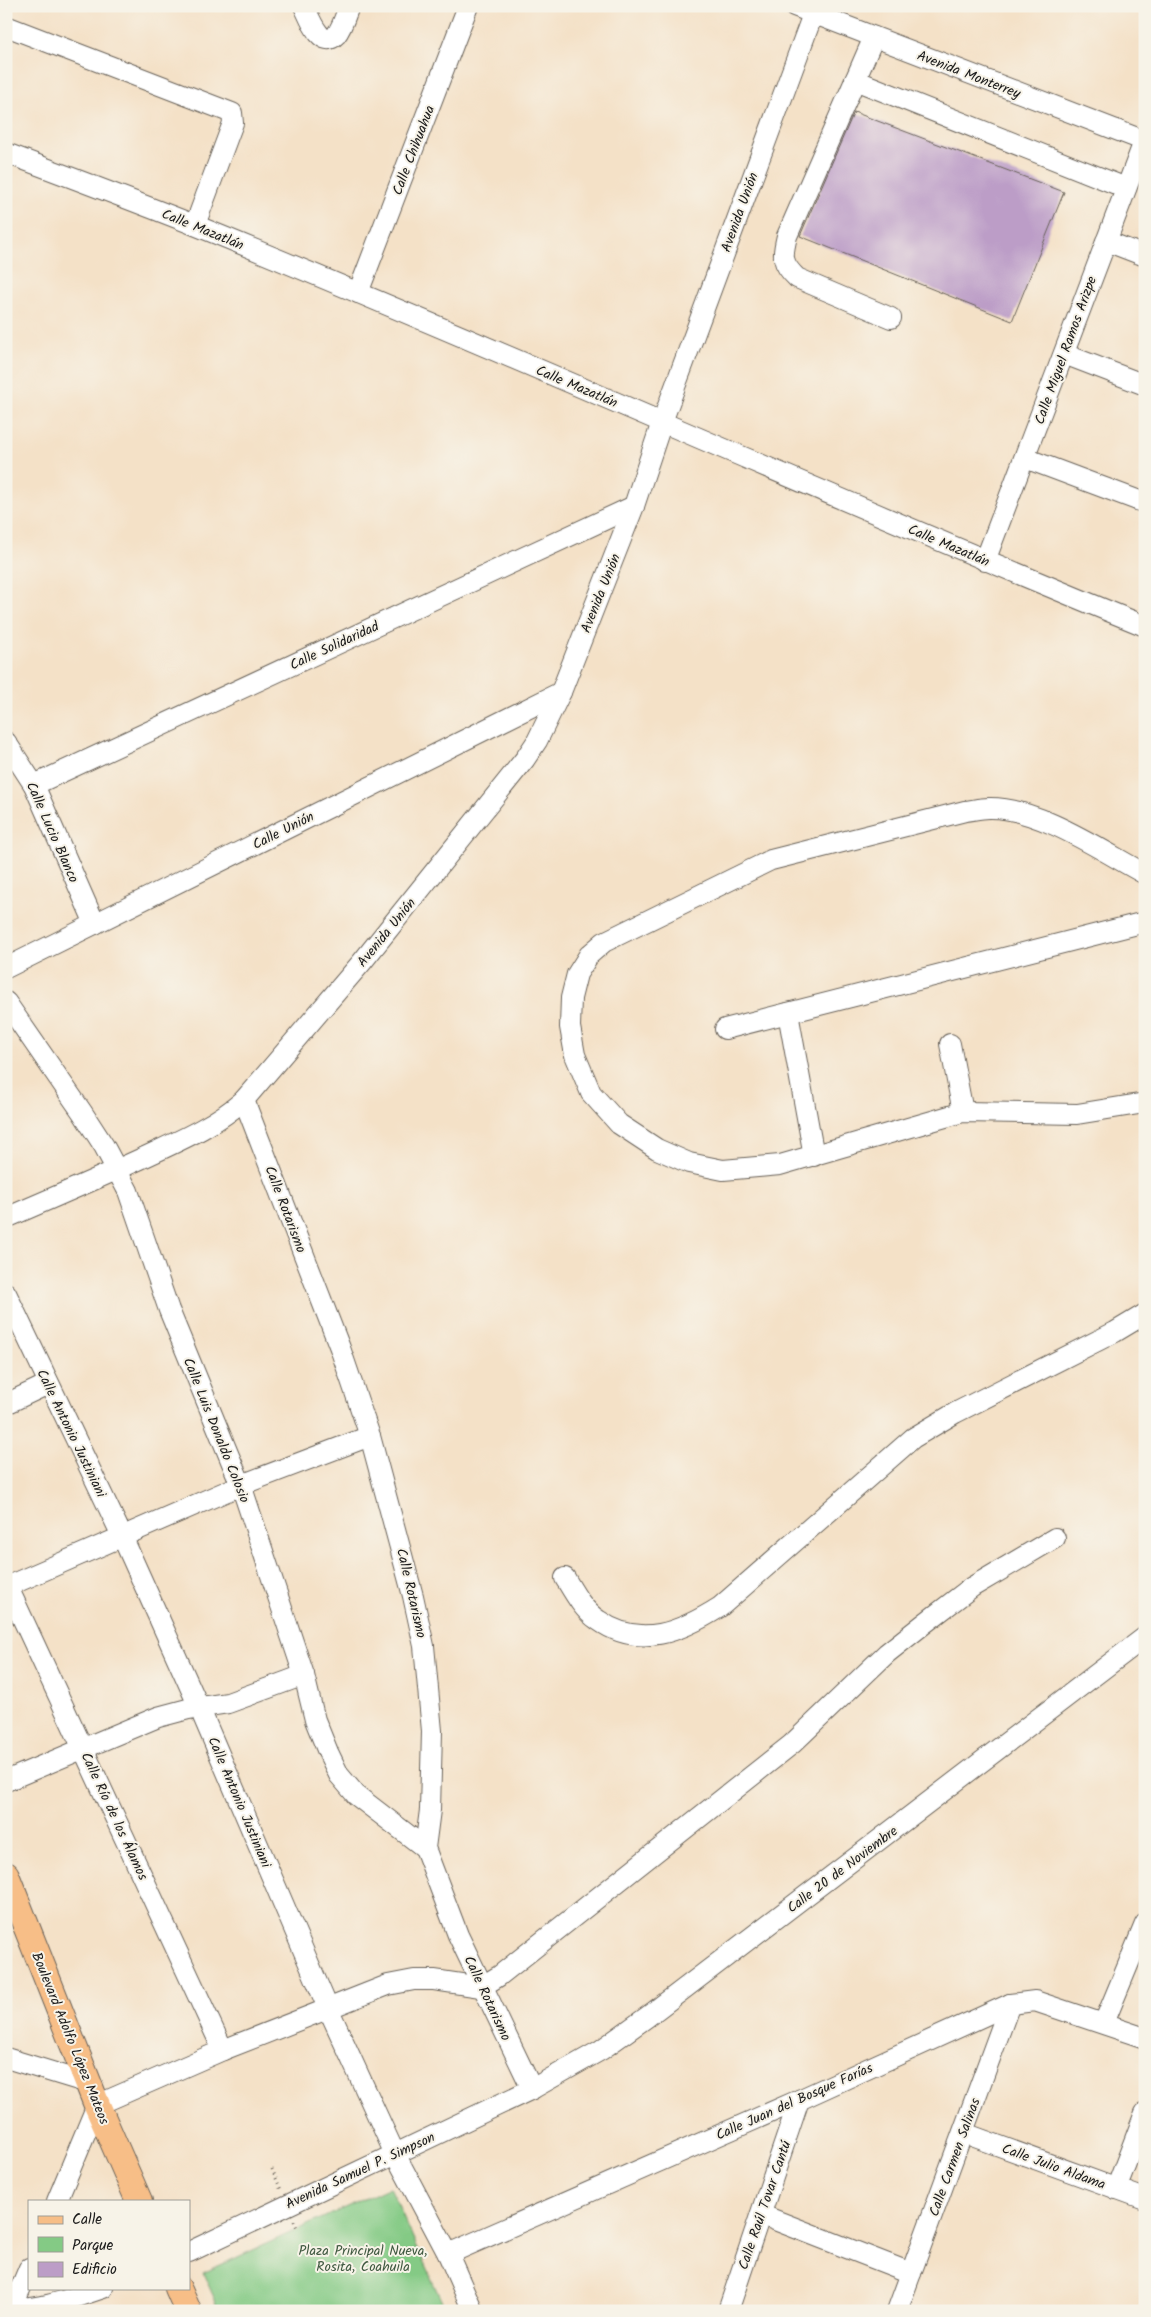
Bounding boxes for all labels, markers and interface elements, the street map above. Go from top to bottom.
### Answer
street label: Avenida Monterrey [914,45,1024,105]
street label: Calle Chihuahua [387,102,441,198]
street label: Avenida Unión [715,169,765,255]
street label: Calle Mazatlán [158,203,247,256]
street label: Calle Miguel Ramos Arizpe [1029,273,1103,428]
street label: Calle Mazatlán [532,360,621,414]
street label: Calle Mazatlán [904,519,993,573]
street label: Avenida Unión [575,550,627,636]
street label: Calle Solidaridad [286,615,384,676]
street label: Calle Lucio Blanco [20,778,84,886]
street label: Calle Unión [249,806,318,856]
street label: Avenida Unión [352,893,422,972]
street label: Calle Rotarismo [258,1163,312,1256]
street label: Calle Luis Donaldo Colosio [177,1354,255,1506]
street label: Calle Antonio Justiniani [30,1366,112,1502]
street label: Calle Rotarismo [390,1546,432,1640]
street label: Calle Antonio Justiniani [202,1733,277,1872]
street label: Calle Río de los Álamos [75,1749,154,1884]
street label: Calle 20 de Noviembre [782,1820,903,1919]
street label: Boulevard Adolfo López Mateos [25,1949,115,2128]
street label: Calle Rotarismo [458,1952,516,2045]
street label: Calle Juan del Bosque Farías [712,2057,877,2147]
street label: Calle Carmen Salinas [923,2095,987,2220]
street label: Avenida Samuel P. Simpson [282,2127,439,2215]
street label: Calle Raúl Tovar Cantú [733,2137,797,2273]
street label: Calle Julio Aldama [999,2138,1109,2196]
legend [28,2200,190,2290]
text: Calle [72,2208,102,2232]
text: Parque [72,2234,113,2258]
park label: Plaza Principal Nueva, Rosita, Coahuila [298,2240,428,2278]
text: Edificio [72,2258,117,2282]

